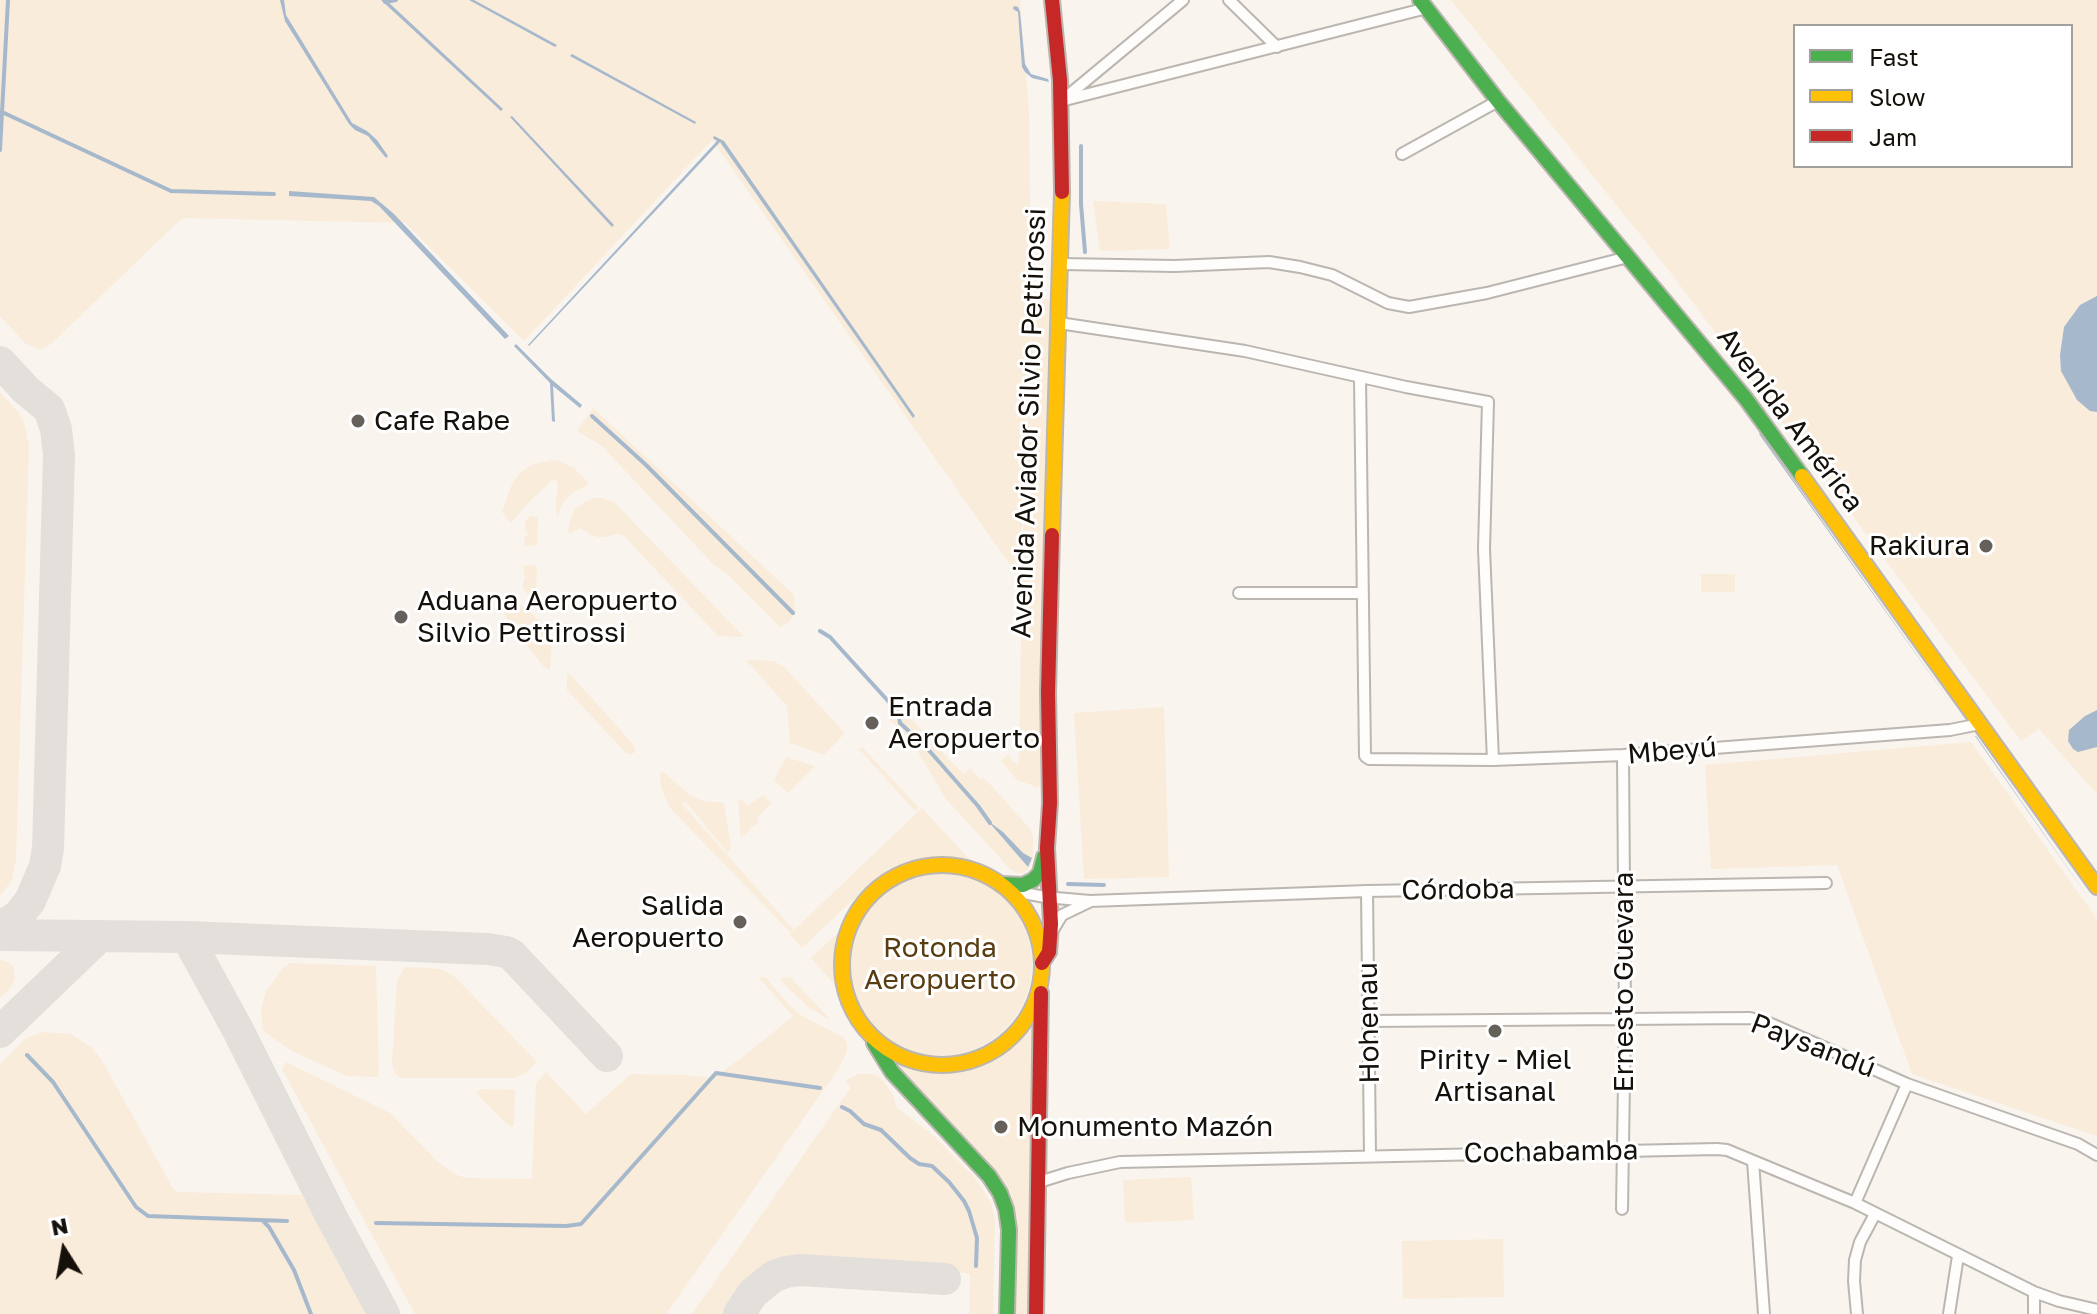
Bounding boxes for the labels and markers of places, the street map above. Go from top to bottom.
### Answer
place label: Cafe Rabe [374,404,510,438]
marker: Cafe Rabe [349,412,367,430]
place label: Rakiura [1869,529,1970,563]
marker: Rakiura [1977,537,1995,555]
place label: Aduana Aeropuerto Silvio Pettirossi [417,584,678,650]
marker: Aduana Aeropuerto Silvio Pettirossi [392,608,410,626]
place label: Entrada Aeropuerto [888,690,1040,756]
marker: Entrada Aeropuerto [863,714,881,732]
place label: Salida Aeropuerto [572,889,724,955]
marker: Salida Aeropuerto [731,913,749,931]
marker: Pirity - Miel Artisanal [1486,1022,1504,1040]
place label: Pirity - Miel Artisanal [1418,1043,1572,1109]
place label: Monumento Mazón [1017,1110,1273,1144]
marker: Monumento Mazón [992,1118,1010,1136]

